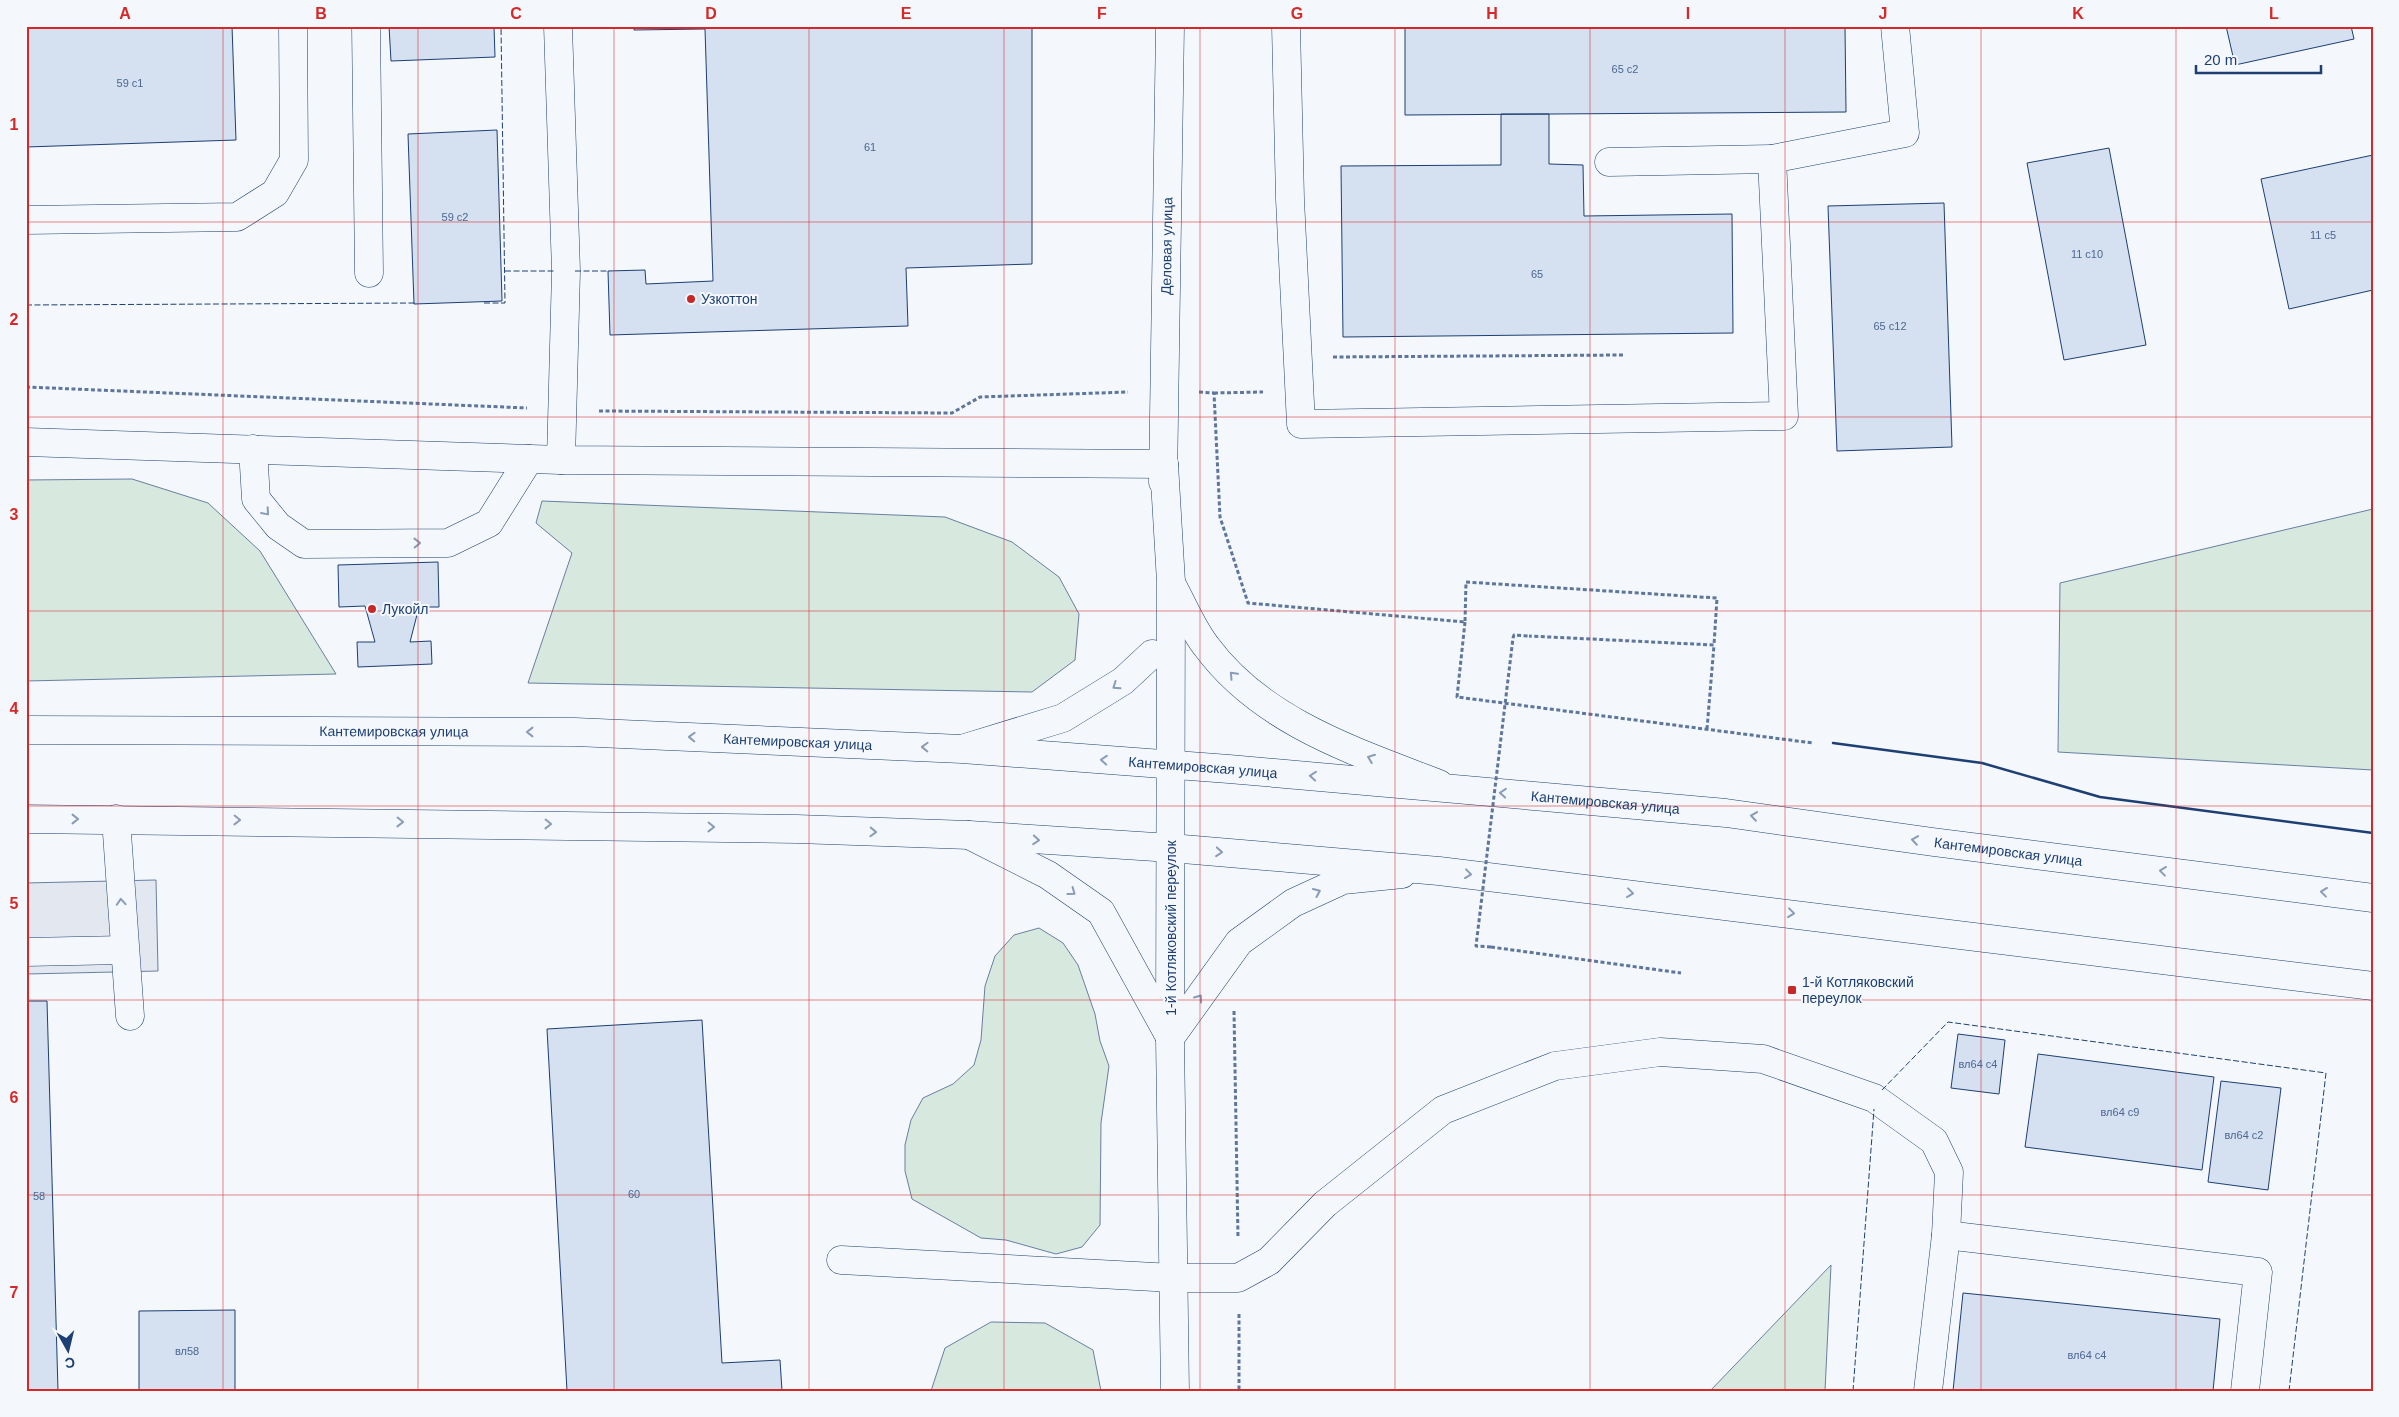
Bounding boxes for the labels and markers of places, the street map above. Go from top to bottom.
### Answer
place label: Узкоттон [701,291,757,307]
marker: Узкоттон [685,293,697,305]
place label: Лукойл [382,601,428,617]
marker: Лукойл [366,603,378,615]
place label: 1-й Котляковский переулок [1802,974,1914,1006]
marker: 1-й Котляковский переулок [1786,984,1798,996]

